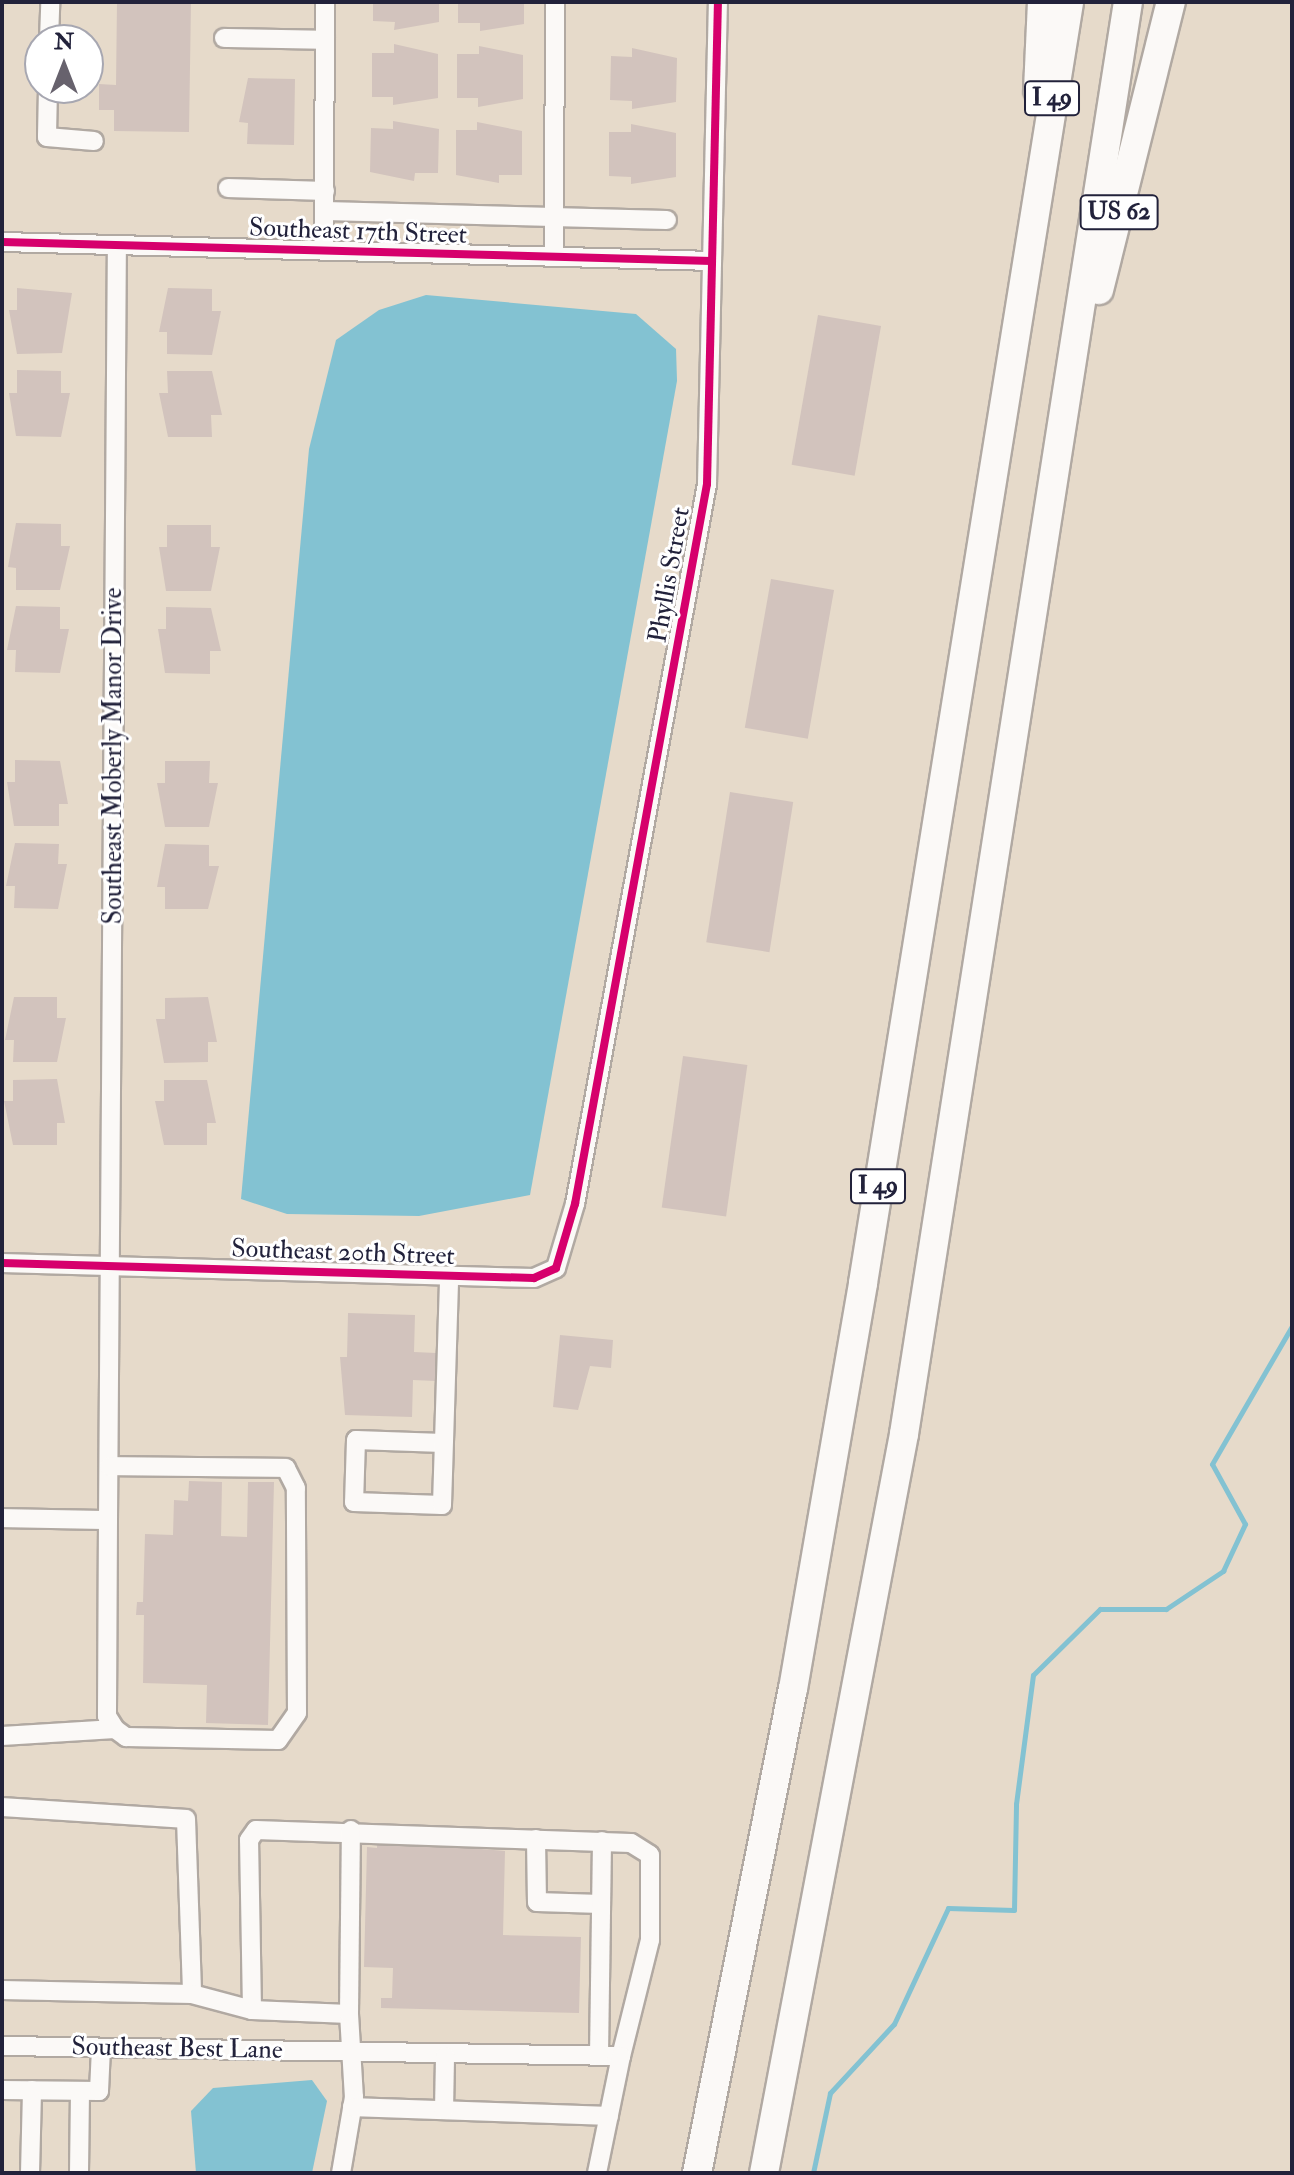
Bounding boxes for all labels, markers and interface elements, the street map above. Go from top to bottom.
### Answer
north arrow [24,24,104,104]
text: N [54,28,74,56]
road number: I 49 [1024,78,1080,118]
road number: US 62 [1079,192,1159,232]
street label: Southeast 17th Street [248,213,468,251]
street label: Phyllis Street [643,505,697,645]
street label: Southeast Moberly Manor Drive [98,588,130,924]
road number: I 49 [850,1166,906,1206]
street label: Southeast 20th Street [231,1234,455,1272]
street label: Southeast Best Lane [71,2032,283,2066]

